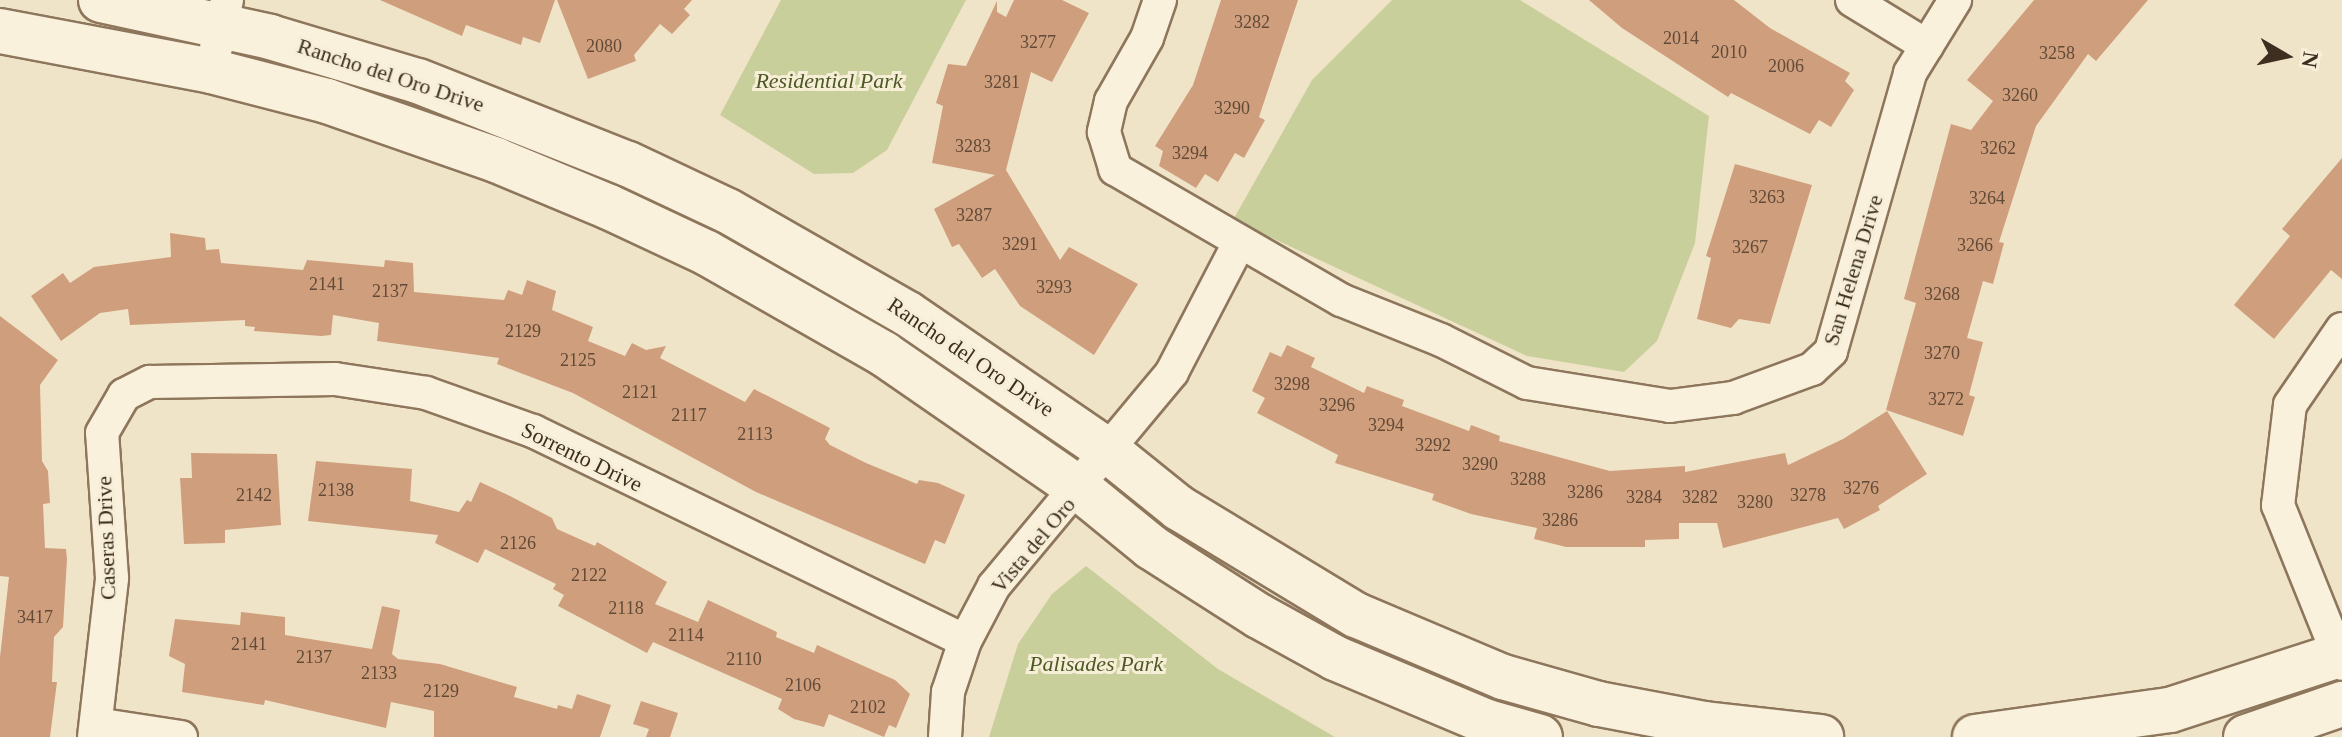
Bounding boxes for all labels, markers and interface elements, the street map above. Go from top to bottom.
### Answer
house number: 3282 [1234,11,1270,33]
north arrow [2246,16,2326,96]
house number: 2014 [1663,27,1699,49]
house number: 3277 [1020,31,1056,53]
street label: Rancho del Oro Drive [294,32,488,118]
house number: 2080 [586,35,622,57]
house number: 2010 [1711,41,1747,63]
house number: 3258 [2039,42,2075,64]
text: N [2297,50,2324,70]
house number: 2006 [1768,55,1804,77]
park label: Residential Park [755,68,903,94]
house number: 3281 [984,71,1020,93]
house number: 3260 [2002,84,2038,106]
house number: 3290 [1214,97,1250,119]
house number: 3283 [955,135,991,157]
house number: 3262 [1980,137,2016,159]
house number: 3294 [1172,142,1208,164]
house number: 3263 [1749,186,1785,208]
house number: 3264 [1969,187,2005,209]
street label: San Helena Drive [1818,191,1888,349]
house number: 3287 [956,204,992,226]
house number: 3291 [1002,233,1038,255]
house number: 3266 [1957,234,1993,256]
house number: 3267 [1732,236,1768,258]
house number: 2141 [309,273,345,295]
house number: 3293 [1036,276,1072,298]
house number: 2137 [372,280,408,302]
house number: 3268 [1924,283,1960,305]
street label: Rancho del Oro Drive [883,292,1059,422]
house number: 2129 [505,320,541,342]
house number: 3270 [1924,342,1960,364]
house number: 2125 [560,349,596,371]
house number: 3298 [1274,373,1310,395]
house number: 2121 [622,381,658,403]
house number: 3272 [1928,388,1964,410]
house number: 3296 [1319,394,1355,416]
house number: 2117 [671,404,707,426]
house number: 3294 [1368,414,1404,436]
street label: Sorrento Drive [517,416,647,498]
house number: 2113 [737,423,773,445]
house number: 3292 [1415,434,1451,456]
house number: 3290 [1462,453,1498,475]
house number: 3288 [1510,468,1546,490]
street label: Caseras Drive [91,476,121,600]
house number: 3276 [1843,477,1879,499]
house number: 2138 [318,479,354,501]
house number: 3286 [1567,481,1603,503]
house number: 2142 [236,484,272,506]
house number: 3278 [1790,484,1826,506]
house number: 3284 [1626,486,1662,508]
house number: 3282 [1682,486,1718,508]
house number: 3280 [1737,491,1773,513]
street label: Vista del Oro [985,492,1081,598]
house number: 3286 [1542,509,1578,531]
house number: 2126 [500,532,536,554]
house number: 2122 [571,564,607,586]
house number: 2118 [608,597,644,619]
house number: 3417 [17,606,53,628]
house number: 2114 [668,624,704,646]
house number: 2141 [231,633,267,655]
house number: 2137 [296,646,332,668]
house number: 2110 [726,648,762,670]
park label: Palisades Park [1029,651,1163,677]
house number: 2133 [361,662,397,684]
house number: 2106 [785,674,821,696]
house number: 2129 [423,680,459,702]
house number: 2102 [850,696,886,718]

